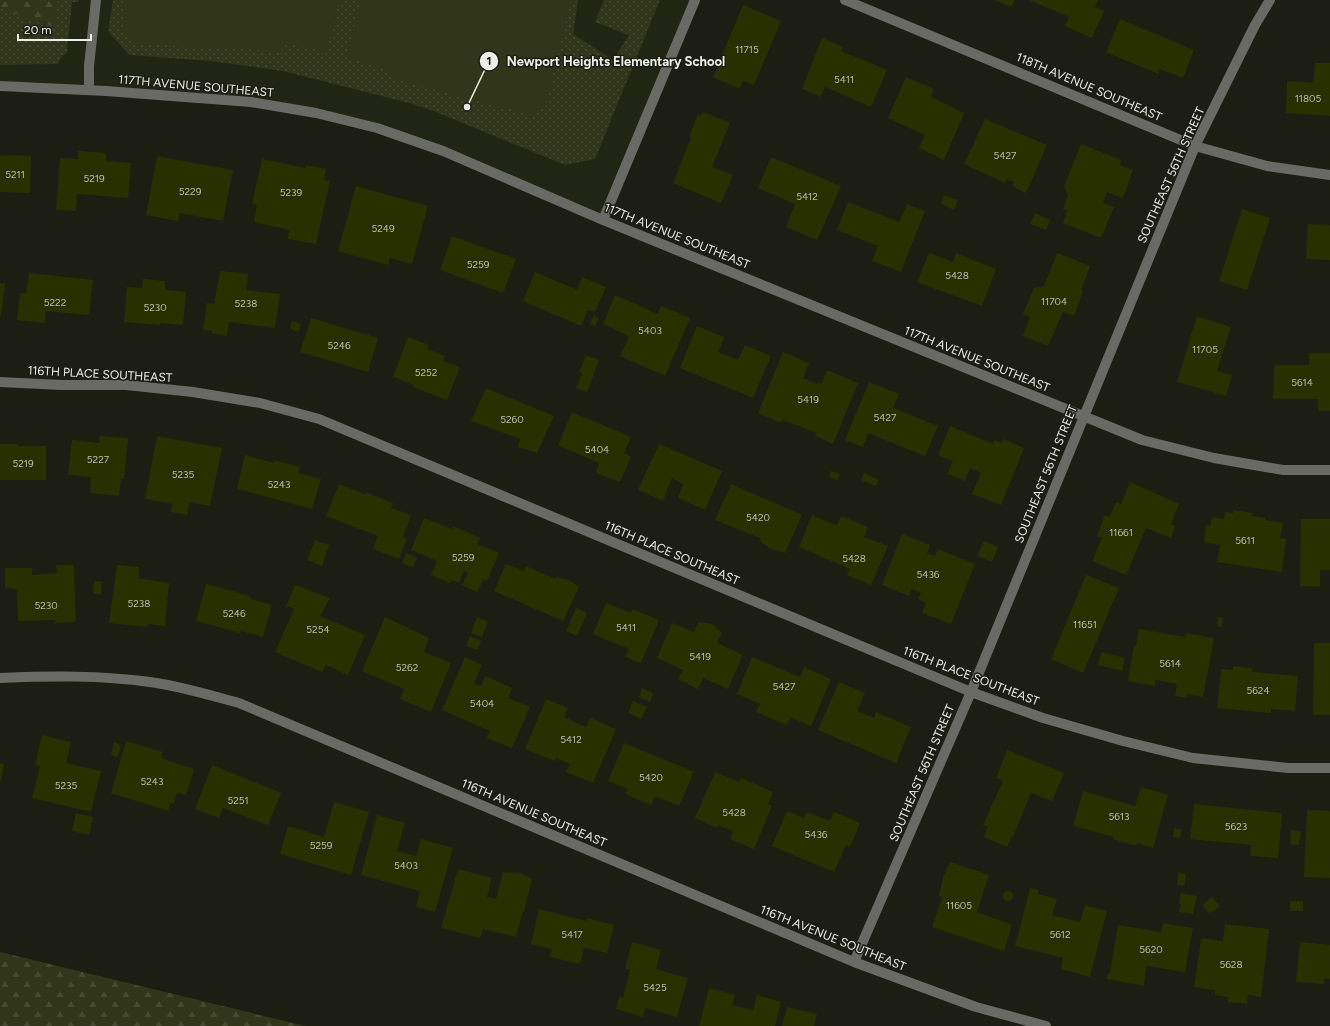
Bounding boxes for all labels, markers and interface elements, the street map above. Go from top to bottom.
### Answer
scale bar [18,16,91,42]
text: 20 m [24,23,52,37]
house number: 11715 [735,43,759,56]
callout: Newport Heights Elementary School [479,49,733,74]
street label: 118TH AVENUE SOUTHEAST [1014,50,1164,124]
text: 1 [486,54,492,68]
text: Newport Heights Elementary School [507,54,725,69]
street label: 117TH AVENUE SOUTHEAST [118,72,275,100]
house number: 5411 [834,73,854,86]
house number: 11805 [1295,92,1322,105]
street label: SOUTHEAST 56TH STREET [1135,104,1208,245]
house number: 5427 [994,149,1017,162]
house number: 5211 [5,168,25,181]
house number: 5219 [83,172,105,185]
house number: 5229 [179,185,202,198]
house number: 5239 [280,186,303,199]
house number: 5412 [796,190,818,203]
street label: 117TH AVENUE SOUTHEAST [602,200,752,272]
house number: 5249 [371,222,395,235]
house number: 5259 [467,258,490,271]
house number: 5428 [945,269,969,282]
house number: 11704 [1041,295,1067,308]
house number: 5222 [44,296,66,309]
house number: 5238 [235,297,257,310]
house number: 5230 [143,301,167,314]
street label: 117TH AVENUE SOUTHEAST [902,323,1052,395]
house number: 5403 [638,324,662,337]
house number: 5246 [327,339,351,352]
house number: 11705 [1192,343,1218,356]
street label: 116TH PLACE SOUTHEAST [27,363,173,385]
house number: 5252 [415,366,437,379]
house number: 5614 [1291,376,1313,389]
house number: 5419 [797,393,819,406]
street label: SOUTHEAST 56TH STREET [1012,403,1080,545]
house number: 5427 [874,411,897,424]
house number: 5260 [500,413,524,426]
house number: 5404 [585,443,609,456]
house number: 5227 [87,453,110,466]
house number: 5219 [12,457,34,470]
house number: 5235 [172,468,195,481]
house number: 5243 [268,478,291,491]
house number: 5420 [746,511,770,524]
street label: 116TH PLACE SOUTHEAST [603,518,742,588]
house number: 11661 [1109,526,1133,539]
house number: 5611 [1235,534,1255,547]
house number: 5259 [452,551,475,564]
house number: 5428 [842,552,866,565]
house number: 5436 [916,568,940,581]
house number: 5238 [128,597,150,610]
house number: 5230 [34,599,58,612]
house number: 5246 [222,607,246,620]
house number: 11651 [1073,618,1097,631]
house number: 5411 [616,621,636,634]
house number: 5254 [306,623,330,636]
street label: 116TH PLACE SOUTHEAST [901,643,1042,709]
house number: 5419 [689,650,711,663]
house number: 5614 [1159,657,1181,670]
house number: 5262 [396,661,418,674]
house number: 5427 [773,680,796,693]
house number: 5624 [1246,684,1270,697]
house number: 5404 [470,697,494,710]
street label: SOUTHEAST 56TH STREET [887,702,957,844]
house number: 5412 [560,733,582,746]
house number: 5420 [639,771,663,784]
house number: 5243 [141,775,164,788]
street label: 116TH AVENUE SOUTHEAST [459,776,609,850]
house number: 5235 [55,779,78,792]
house number: 5251 [227,794,249,807]
house number: 5428 [722,806,746,819]
house number: 5613 [1109,810,1129,823]
house number: 5623 [1225,820,1247,833]
house number: 5436 [804,828,828,841]
house number: 5259 [310,839,333,852]
house number: 5403 [394,859,418,872]
house number: 11605 [946,899,972,912]
street label: 116TH AVENUE SOUTHEAST [758,902,908,974]
house number: 5417 [561,928,583,941]
house number: 5612 [1049,928,1071,941]
house number: 5620 [1139,943,1163,956]
house number: 5628 [1219,958,1243,971]
house number: 5425 [643,981,667,994]

